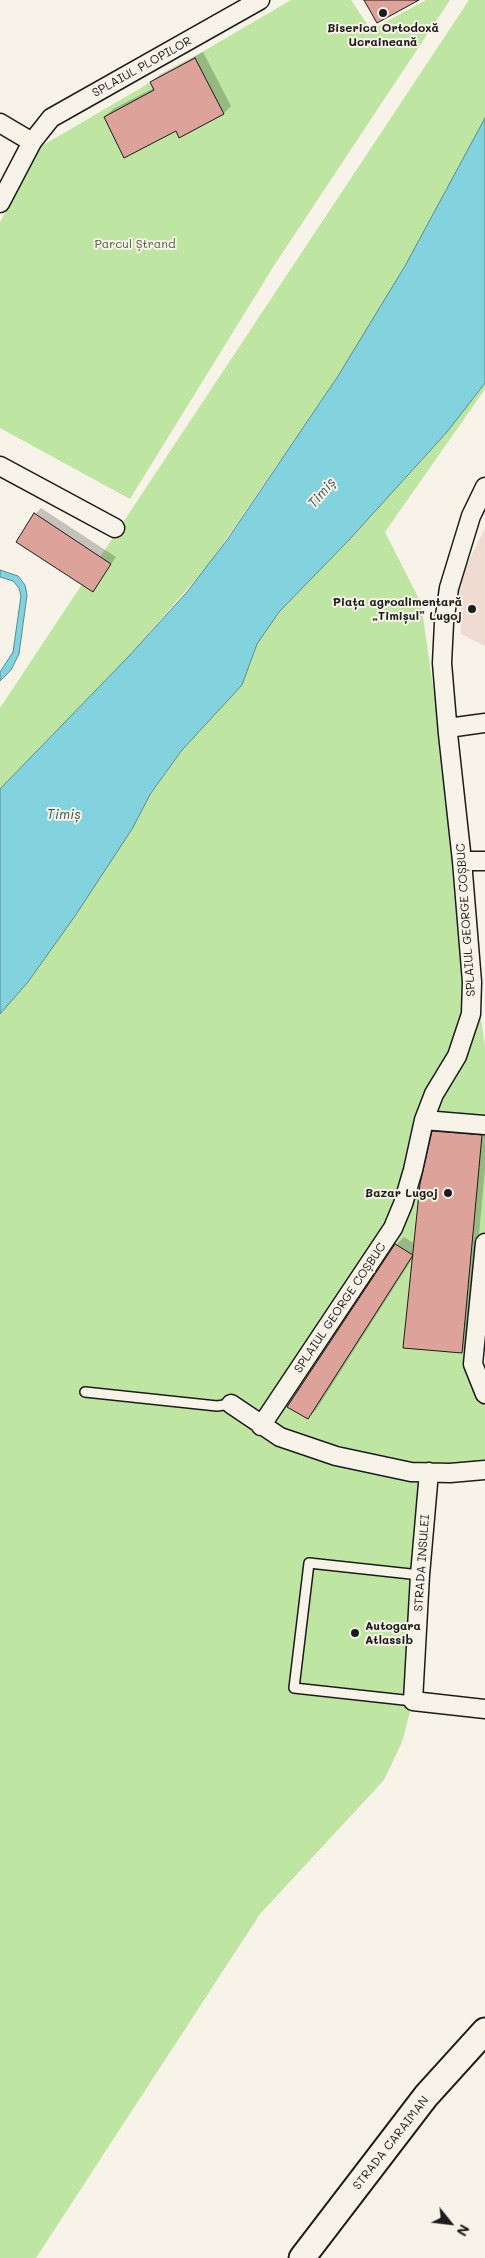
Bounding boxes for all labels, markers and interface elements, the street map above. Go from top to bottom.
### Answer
marker: Biserica Ortodoxă Ucraineană [377,7,389,19]
place label: Biserica Ortodoxă Ucraineană [327,21,439,49]
street label: SPLAIUL PLOPILOR [90,34,194,100]
park label: Parcul Ștrand [94,237,176,251]
water label: Timiș [305,474,339,512]
place label: Piața agroalimentară „Timișul” Lugoj [333,595,462,623]
marker: Piața agroalimentară „Timișul” Lugoj [466,603,478,615]
water label: Timiș [47,807,81,823]
street label: SPLAIUL GEORGE COȘBUC [453,843,479,997]
place label: Bazar Lugoj [365,1186,438,1200]
marker: Bazar Lugoj [442,1187,454,1199]
street label: SPLAIUL GEORGE COȘBUC [291,1240,389,1376]
street label: STRADA INSULEI [411,1514,433,1612]
place label: Autogara Atlassib [365,1619,421,1647]
marker: Autogara Atlassib [349,1627,361,1639]
street label: STRADA CARAIMAN [350,2093,432,2193]
north arrow [425,2198,475,2248]
text: N [453,2221,474,2240]

